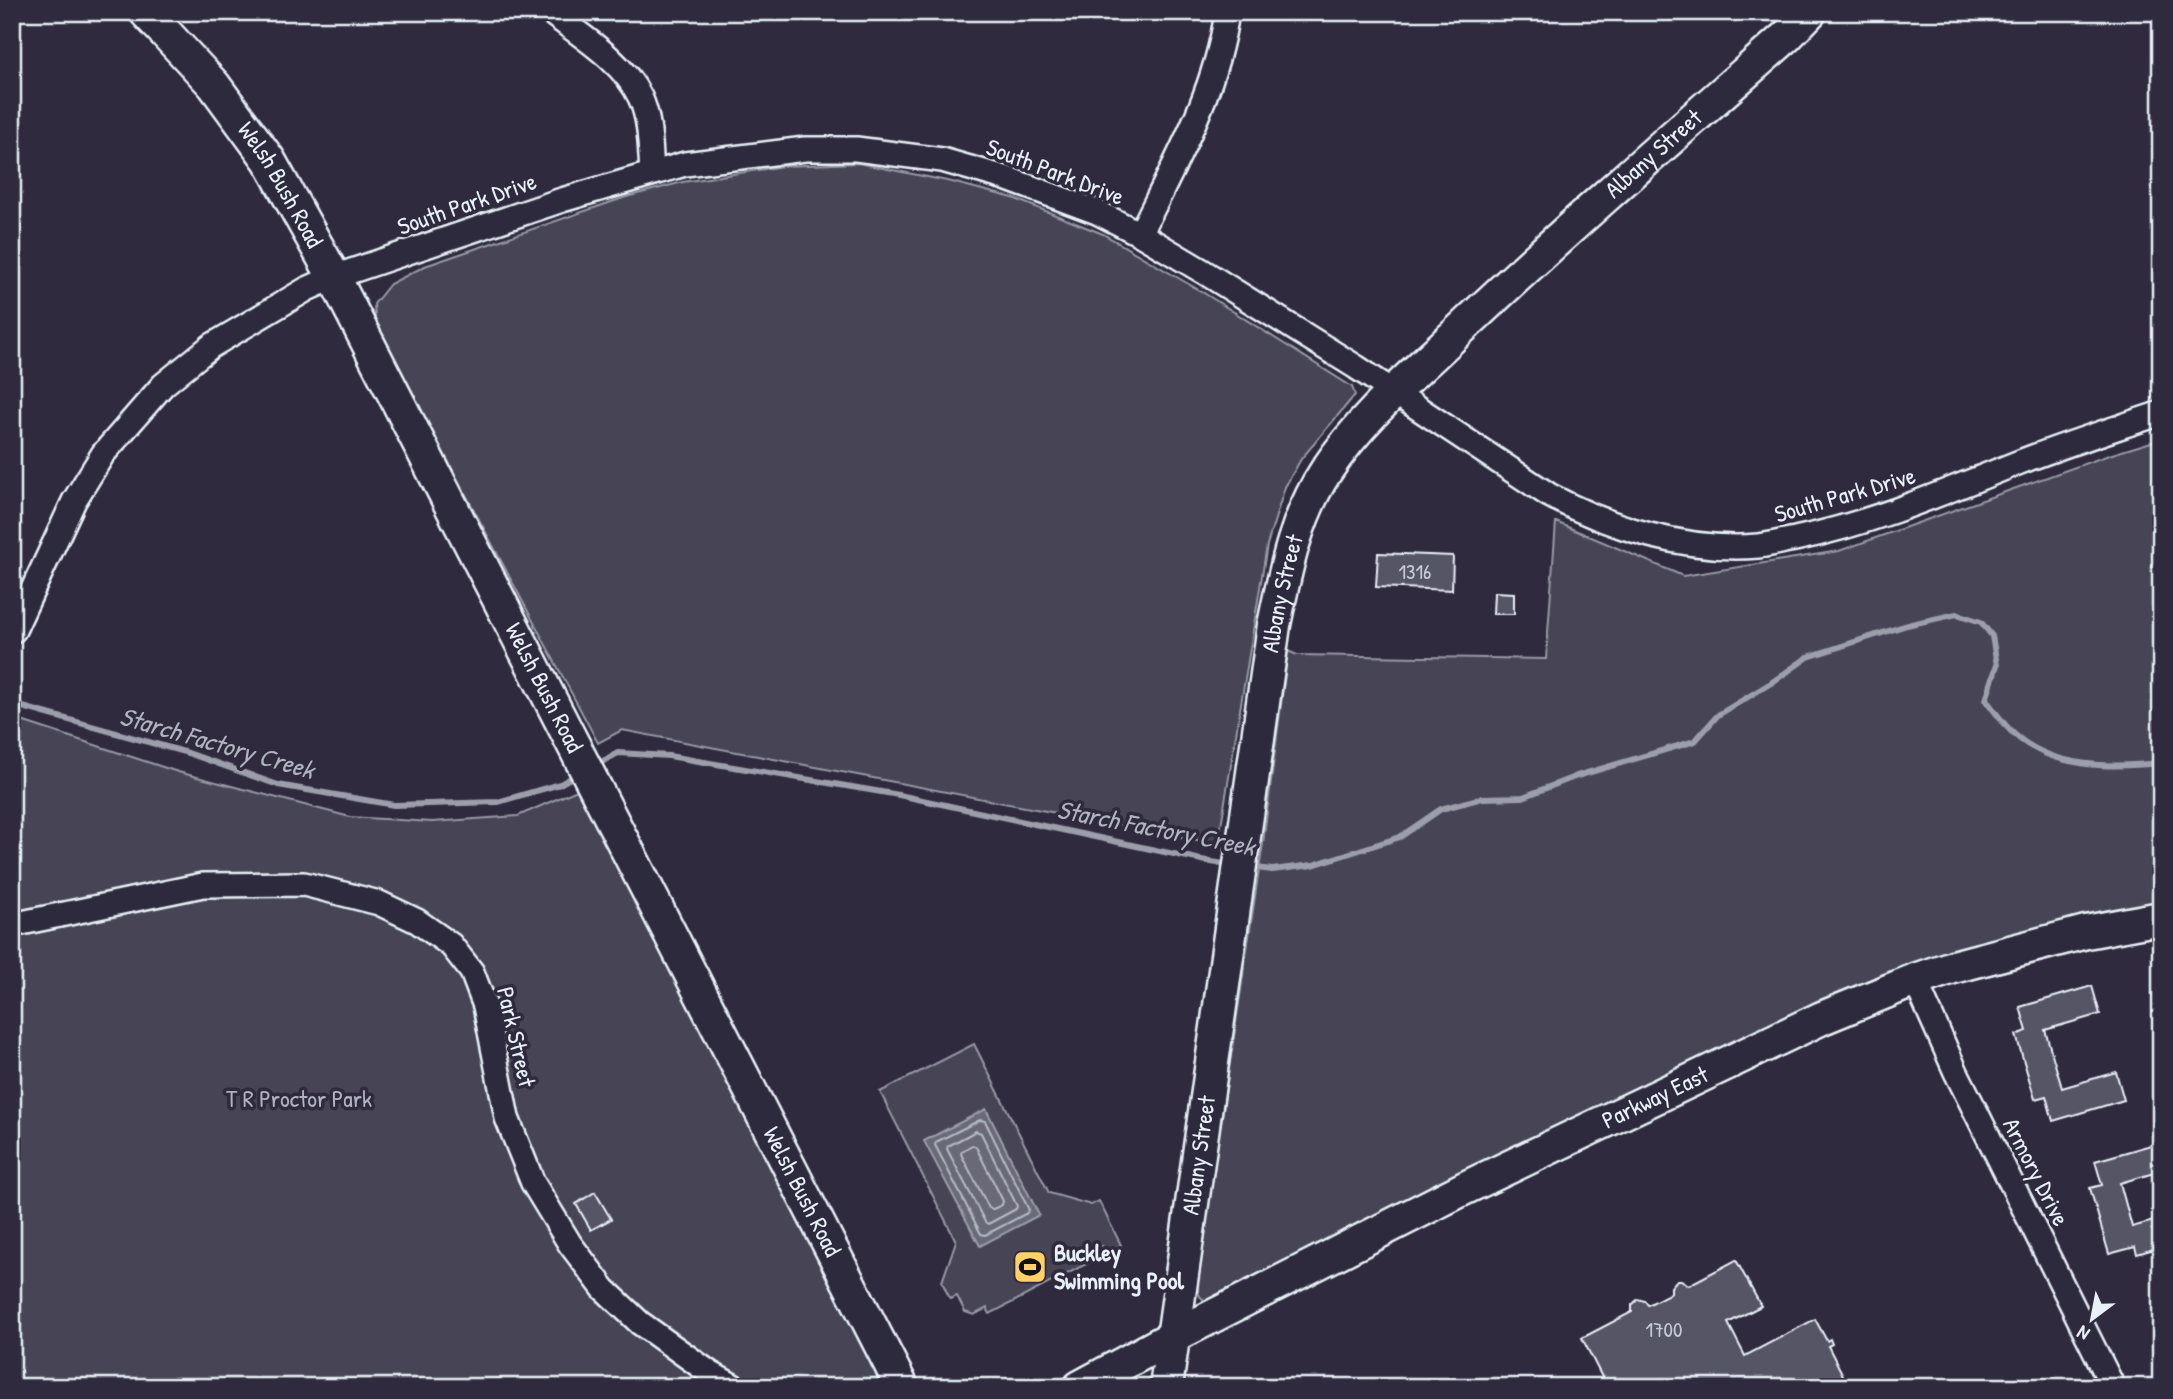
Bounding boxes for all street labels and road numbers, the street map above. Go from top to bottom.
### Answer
street label: Albany Street [1597,101,1709,205]
street label: Welsh Bush Road [231,115,331,253]
street label: South Park Drive [982,130,1129,212]
street label: South Park Drive [393,164,541,242]
street label: South Park Drive [1771,459,1919,529]
street label: Albany Street [1253,529,1310,654]
street label: Welsh Bush Road [499,617,592,758]
street label: Park Street [490,984,544,1091]
street label: Parkway East [1596,1057,1714,1136]
street label: Albany Street [1174,1093,1222,1217]
street label: Armory Drive [1996,1112,2078,1231]
street label: Welsh Bush Road [756,1121,849,1261]

